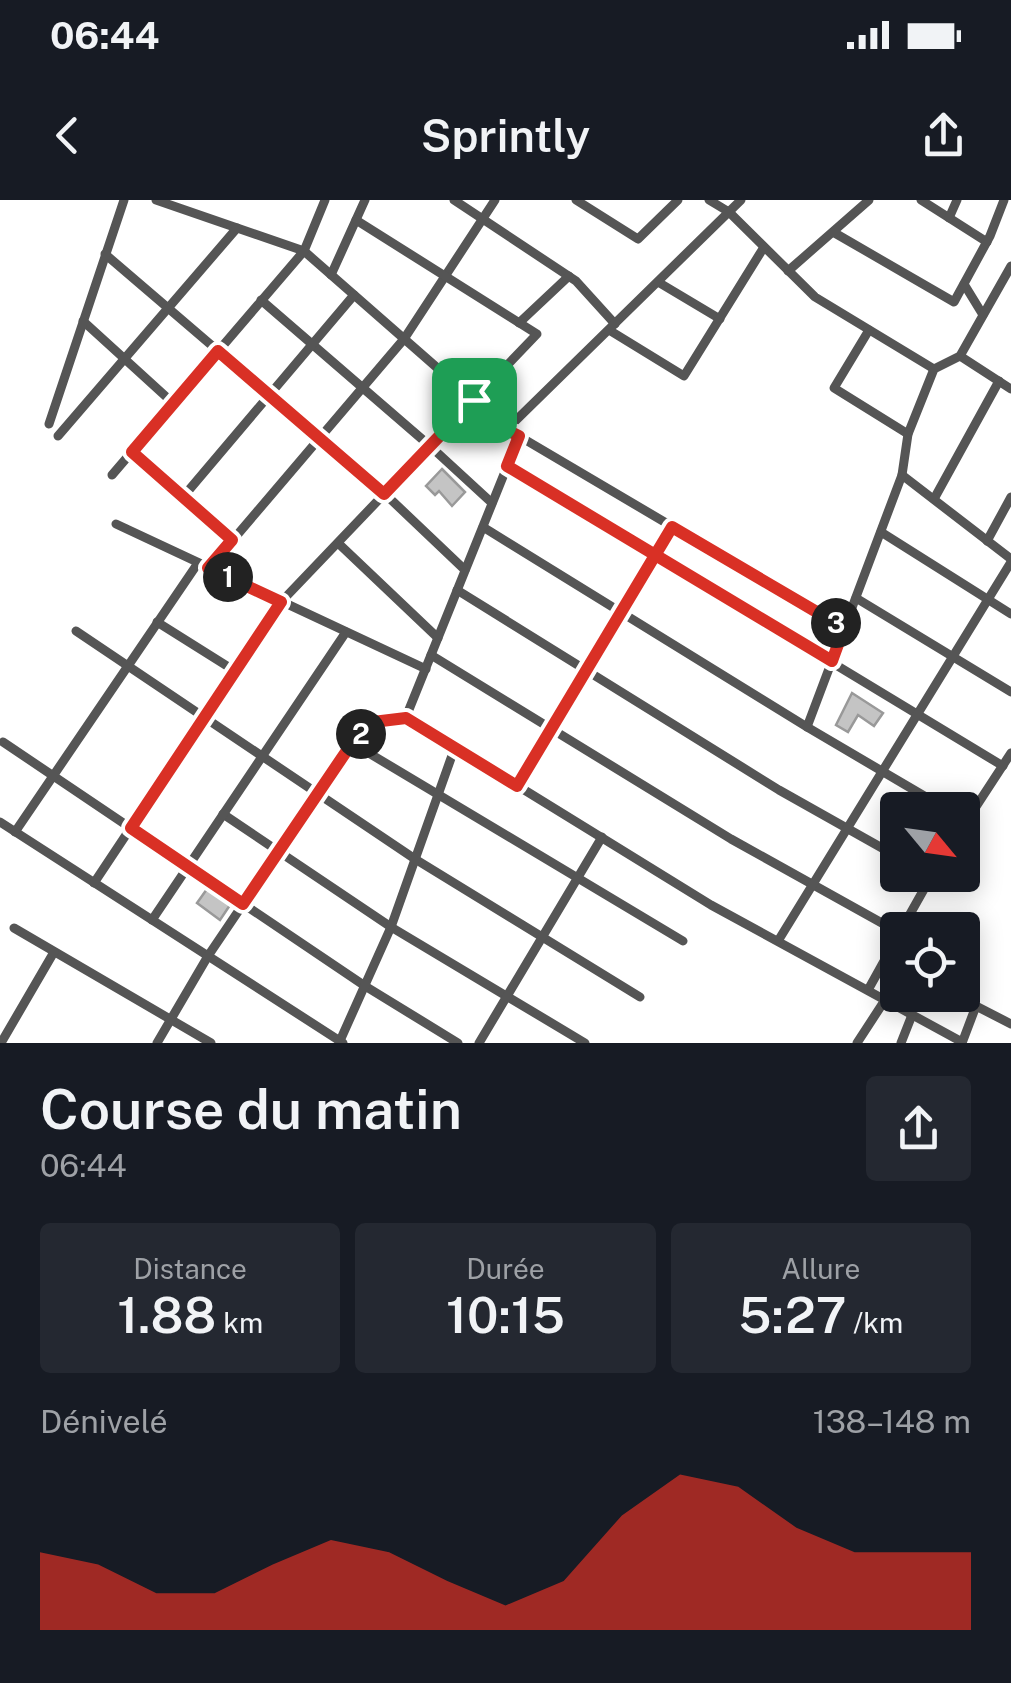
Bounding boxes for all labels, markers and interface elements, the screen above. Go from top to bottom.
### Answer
text: 06:44 [50,13,159,58]
icon: back [40,108,95,163]
icon: share [916,108,971,163]
text: Sprintly [421,109,590,162]
pin [432,358,517,443]
icon: arrive [447,373,502,428]
pin: 1 [203,552,253,602]
text: 1 [222,560,234,593]
pin: 3 [811,598,861,648]
text: 3 [827,606,845,639]
pin: 2 [336,709,386,759]
text: 2 [352,717,370,750]
north arrow [880,792,980,892]
map controls [880,792,980,1012]
button: locate [880,912,980,1012]
button: share [866,1076,971,1181]
text: Course du matin [40,1077,462,1141]
text: 06:44 [40,1147,127,1184]
text: Distance [133,1252,247,1285]
text: Durée [466,1252,545,1285]
text: Allure [781,1252,860,1285]
text: 1.88 [117,1285,216,1344]
text: 10:15 [446,1285,565,1344]
text: 5:27 [739,1285,847,1344]
text: km [216,1306,263,1339]
text: /km [847,1306,903,1339]
text: Dénivelé [40,1403,168,1440]
text: 138–148 m [813,1403,971,1440]

